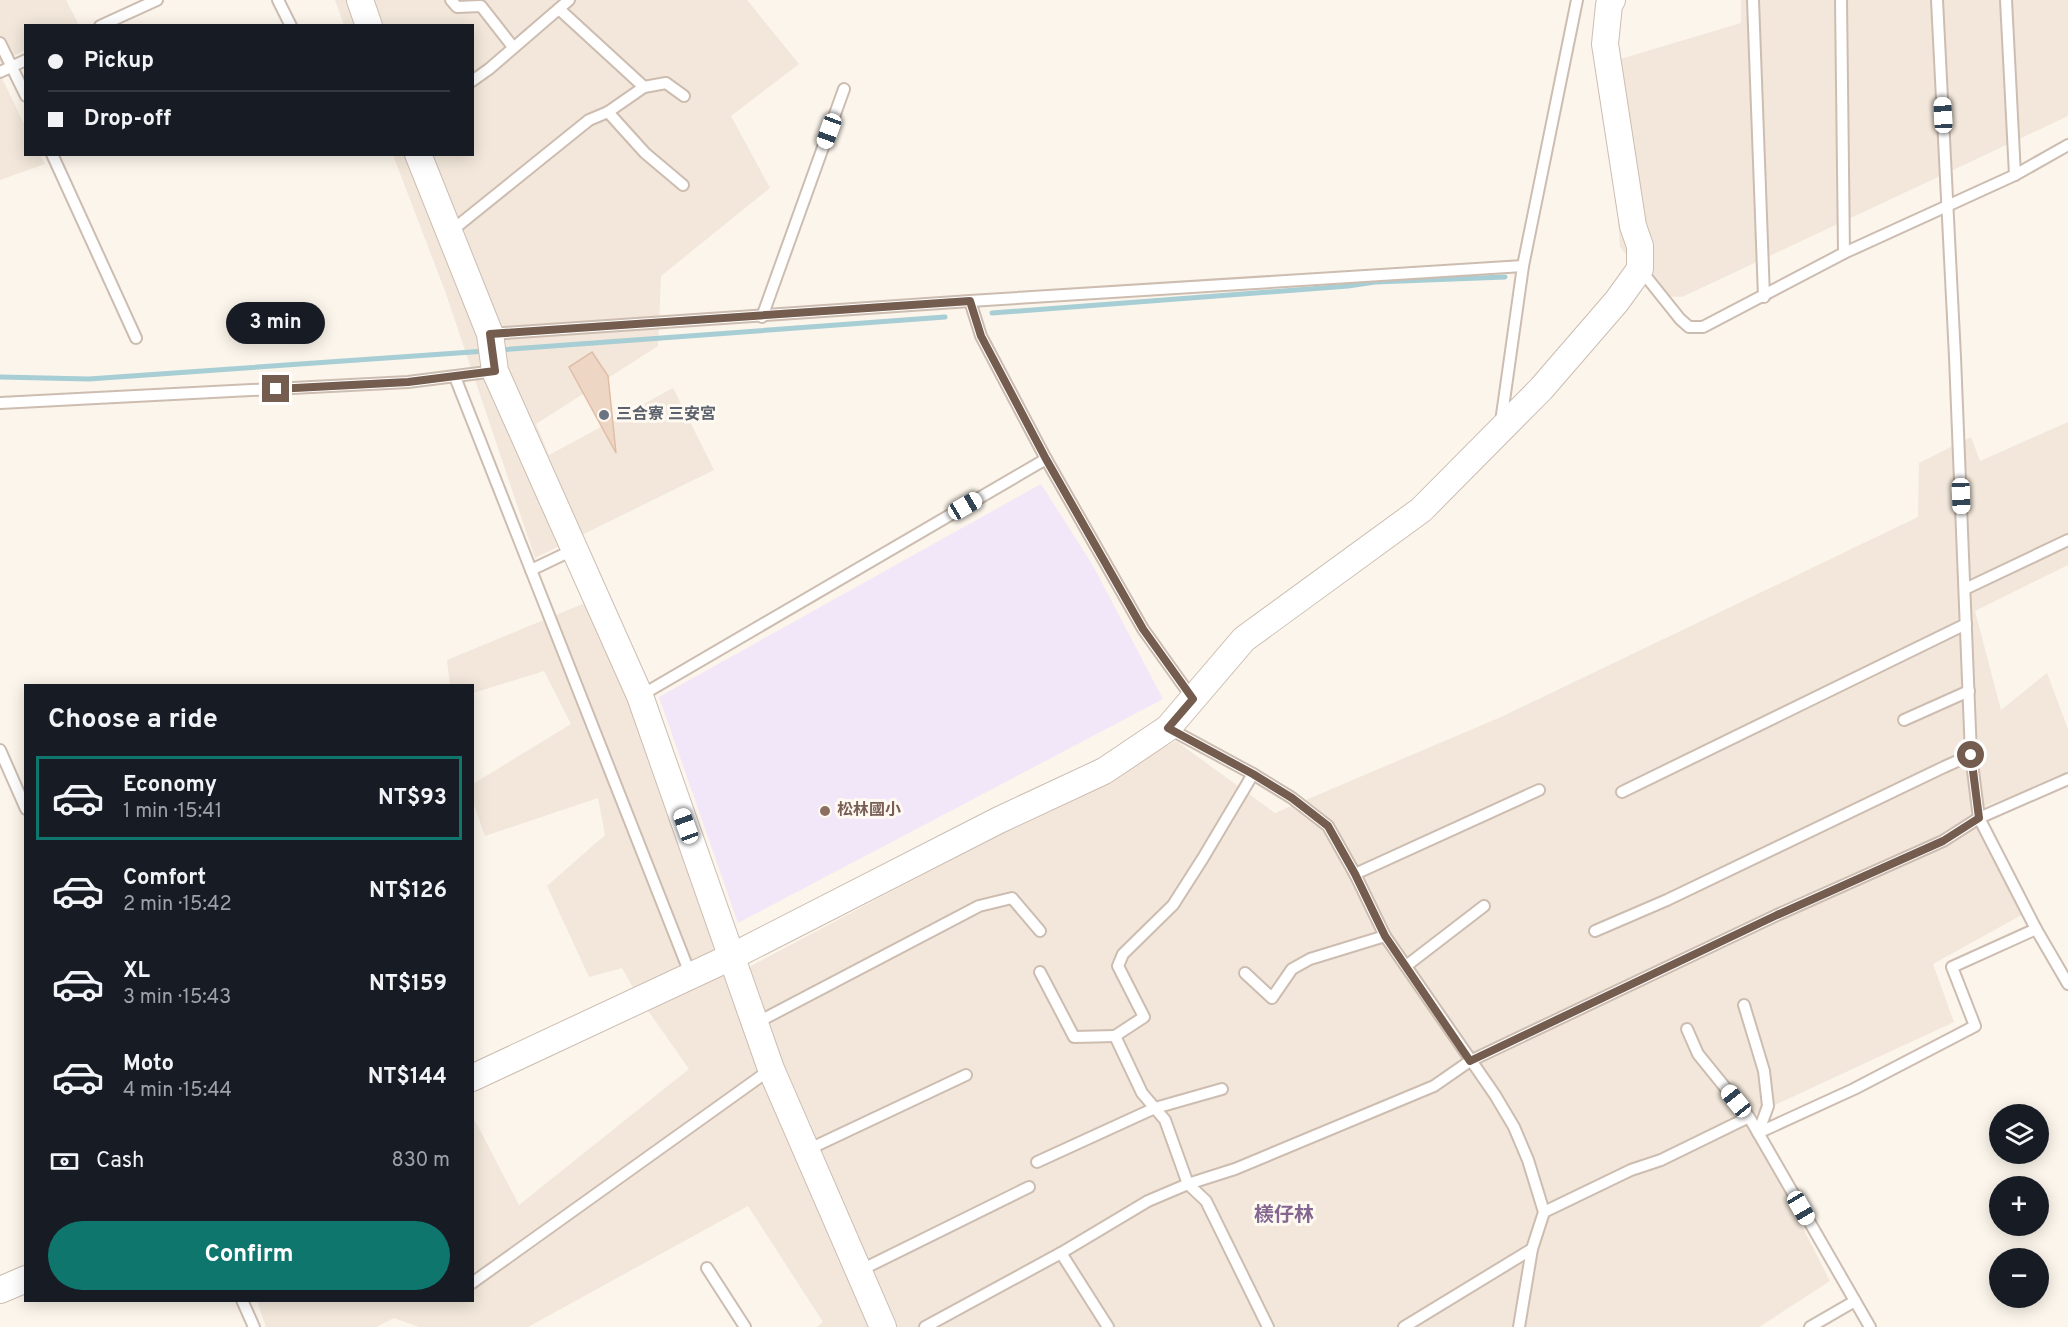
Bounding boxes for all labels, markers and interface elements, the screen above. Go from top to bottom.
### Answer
text: Pickup [84,48,154,75]
car [1933,97,1953,133]
text: Drop-off [84,106,171,133]
car [814,111,844,151]
callout: 3 min [226,302,326,344]
text: 3 min [249,310,302,336]
route end [262,375,289,402]
place label: 三合寮 三安宮 [616,405,716,425]
marker: 三合寮 三安宮 [597,408,611,422]
car [1951,478,1971,514]
car [945,489,985,523]
text: Choose a ride [48,703,218,737]
route start [1957,741,1984,768]
icon: car [51,771,105,825]
text: Economy [123,772,217,799]
text: NT$93 [378,785,447,812]
text: 1 min · 15:41 [123,799,222,825]
place label: 松林國小 [837,801,901,821]
marker: 松林國小 [818,804,832,818]
car [671,806,701,846]
icon: car [51,864,105,918]
text: Comfort [123,865,206,892]
text: NT$126 [369,878,447,905]
text: 2 min · 15:42 [123,892,232,918]
icon: car [51,957,105,1011]
text: XL [123,958,150,985]
text: NT$159 [369,971,447,998]
text: 3 min · 15:43 [123,985,231,1011]
icon: car [51,1050,105,1104]
text: Moto [123,1051,174,1078]
text: NT$144 [368,1064,447,1091]
text: 4 min · 15:44 [123,1078,232,1104]
car [1718,1081,1754,1121]
map controls [1989,1104,2049,1308]
button: layers [1989,1104,2049,1164]
icon: cash [48,1145,81,1178]
text: Cash [96,1148,145,1175]
text: 830 m [391,1148,450,1174]
button: + [1989,1176,2049,1236]
car [1784,1188,1818,1228]
district label: 檨仔林 [1254,1203,1314,1229]
button: Confirm [48,1221,450,1290]
button: − [1989,1248,2049,1308]

